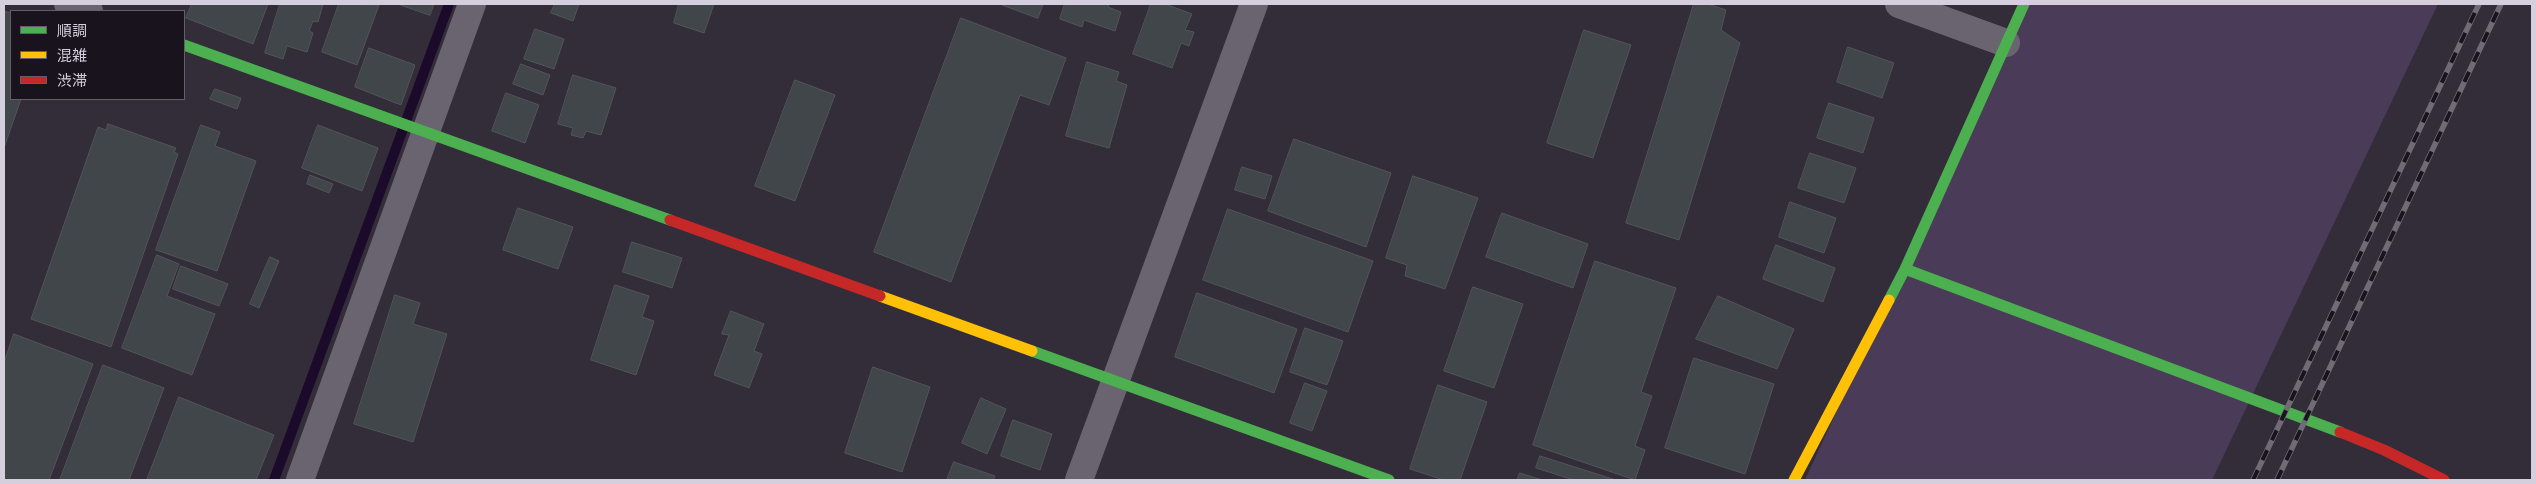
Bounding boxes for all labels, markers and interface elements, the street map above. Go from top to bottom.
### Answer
legend [10,10,185,100]
text: 順調 [57,20,87,40]
text: 混雑 [57,45,87,65]
text: 渋滞 [57,70,87,90]

